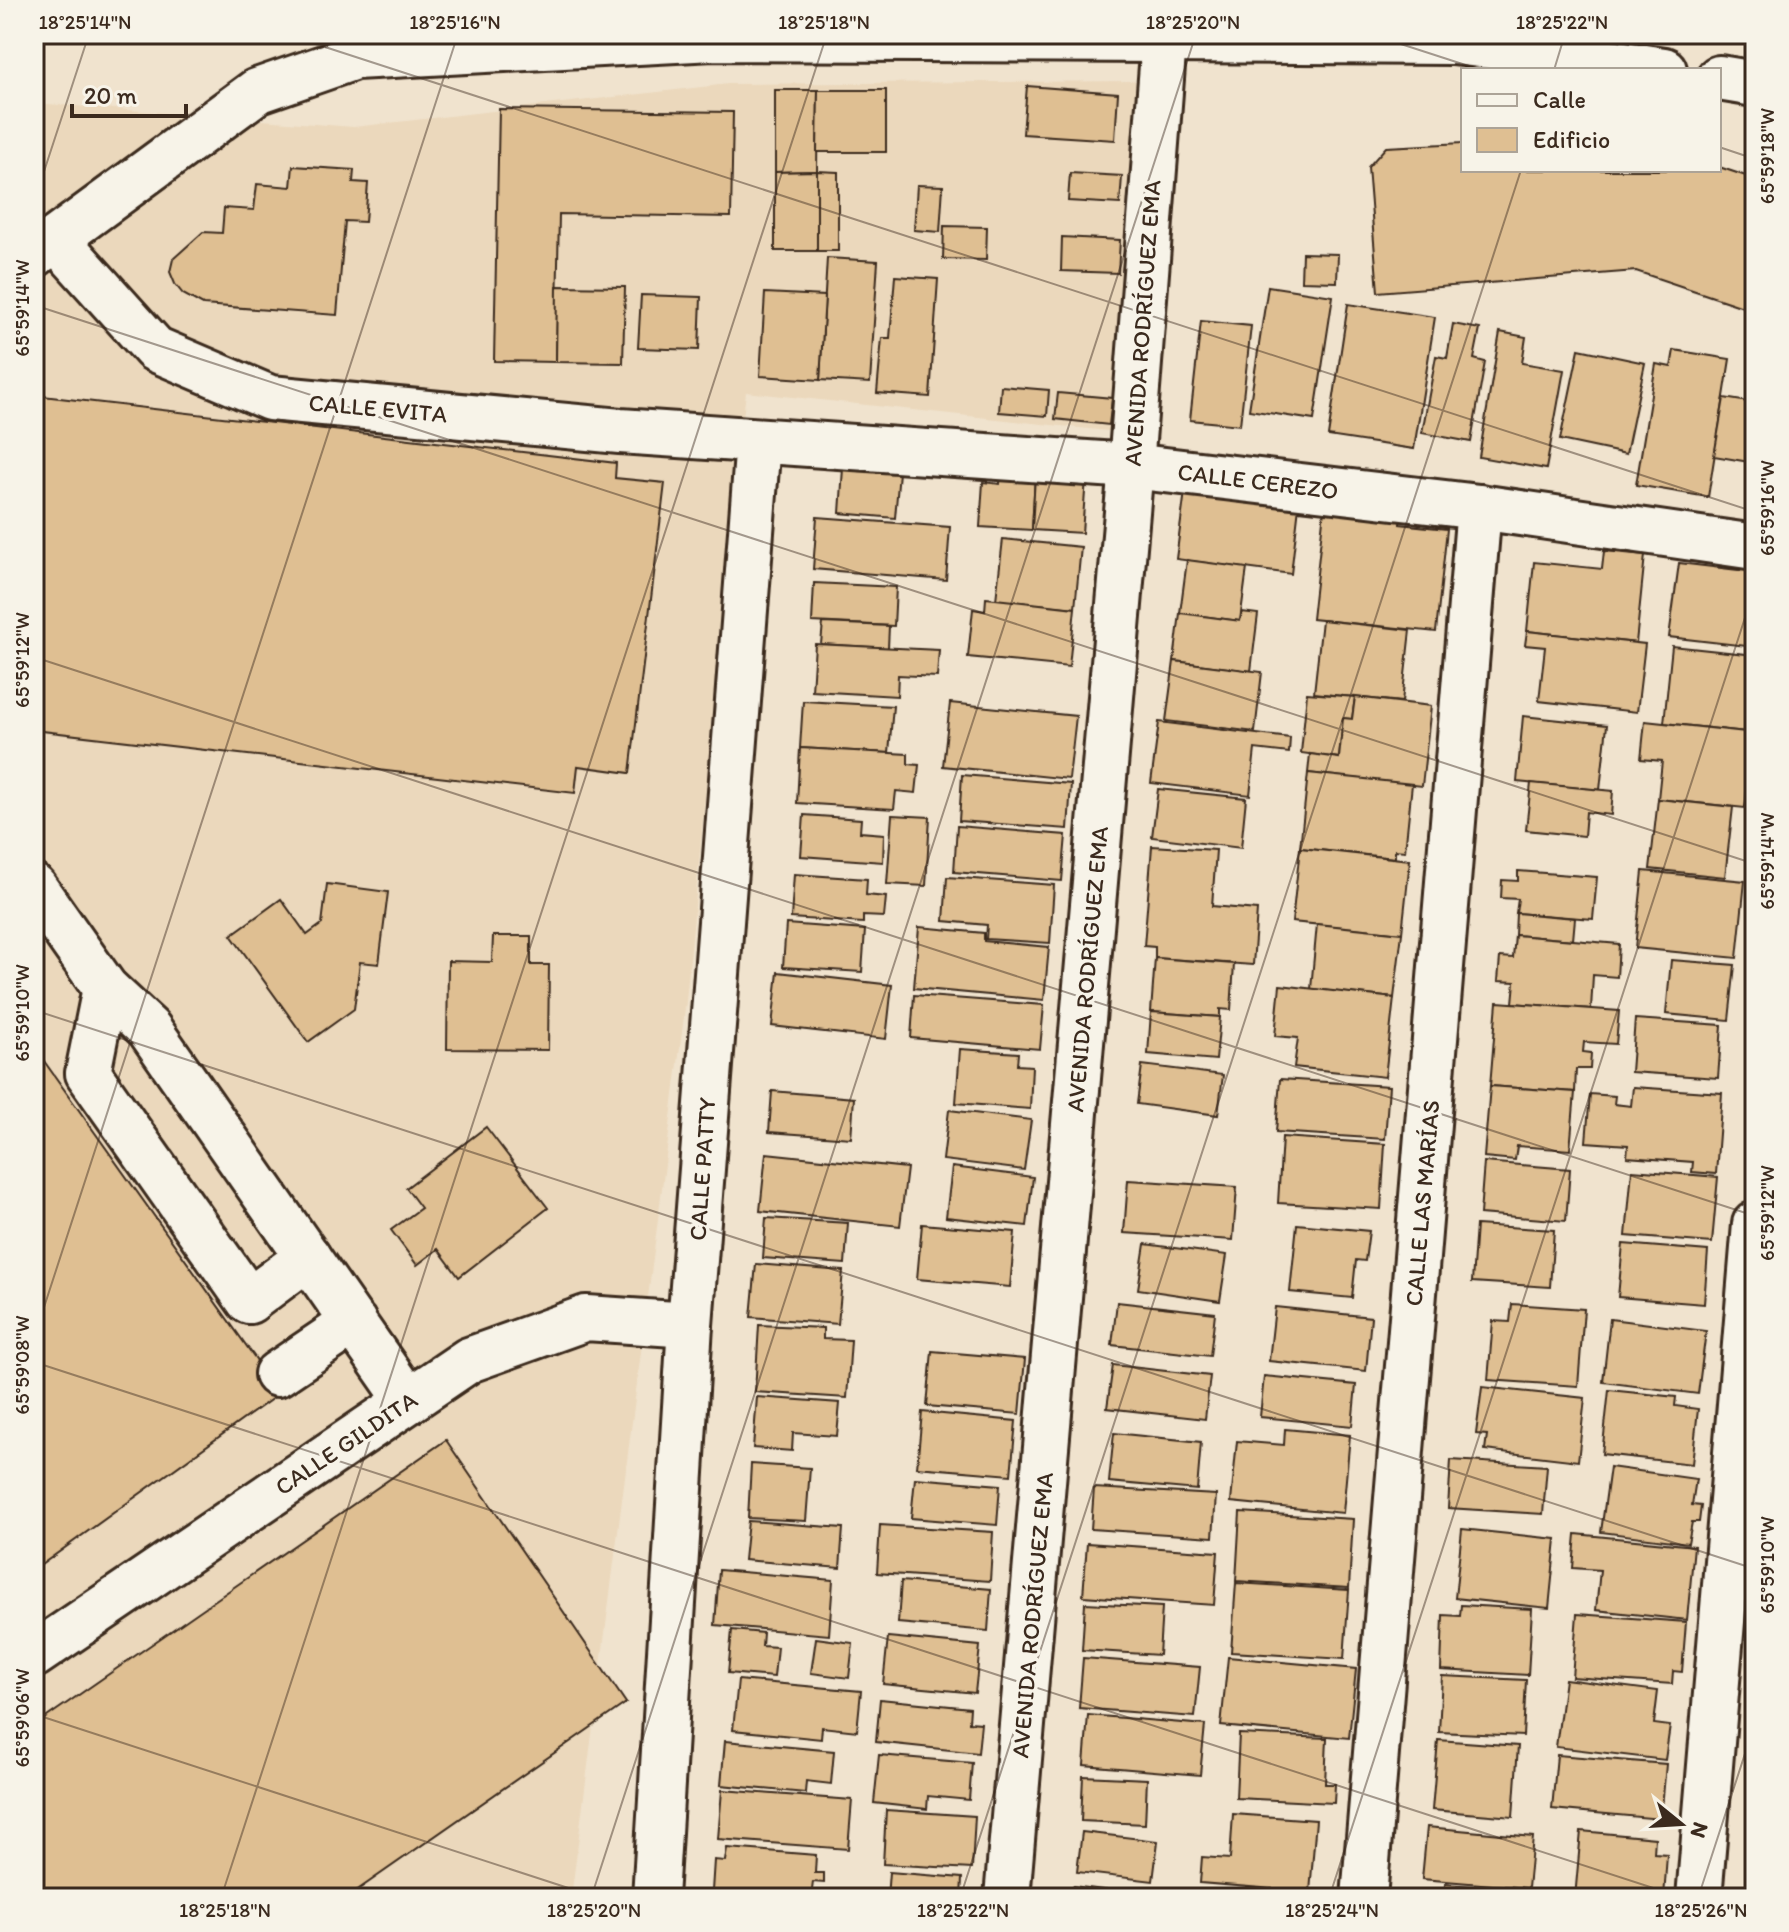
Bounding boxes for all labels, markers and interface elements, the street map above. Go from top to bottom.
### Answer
text: 18°25'14"N [39,10,131,34]
text: 18°25'16"N [409,10,501,34]
text: 18°25'18"N [778,10,870,34]
text: 18°25'20"N [1146,10,1240,34]
text: 18°25'22"N [1516,10,1608,34]
scale bar [72,68,186,118]
legend [1461,68,1721,172]
text: 20 m [84,81,137,110]
text: Calle [1533,85,1586,114]
text: 65°59'18"W [1755,108,1779,204]
text: Edificio [1533,125,1610,154]
street label: AVENIDA RODRÍGUEZ EMA [1118,179,1166,467]
text: 65°59'14"W [10,259,34,357]
street label: CALLE EVITA [307,387,449,429]
street label: CALLE CEREZO [1176,457,1340,505]
text: 65°59'16"W [1755,460,1779,556]
text: 65°59'12"W [10,612,34,708]
text: 65°59'14"W [1755,812,1779,910]
street label: AVENIDA RODRÍGUEZ EMA [1060,825,1114,1113]
text: 65°59'10"W [10,964,34,1062]
street label: CALLE PATTY [683,1096,721,1242]
street label: CALLE LAS MARÍAS [1399,1099,1445,1307]
text: 65°59'12"W [1755,1165,1779,1261]
text: 65°59'08"W [10,1315,34,1415]
street label: CALLE GILDITA [269,1385,423,1501]
street label: AVENIDA RODRÍGUEZ EMA [1005,1471,1059,1759]
text: 65°59'10"W [1755,1516,1779,1614]
text: 65°59'06"W [10,1669,34,1767]
north arrow [1641,1784,1721,1864]
text: N [1684,1819,1715,1841]
text: 18°25'18"N [179,1898,271,1922]
text: 18°25'20"N [547,1898,641,1922]
text: 18°25'22"N [917,1898,1009,1922]
text: 18°25'24"N [1285,1898,1379,1922]
text: 18°25'26"N [1655,1898,1747,1922]

